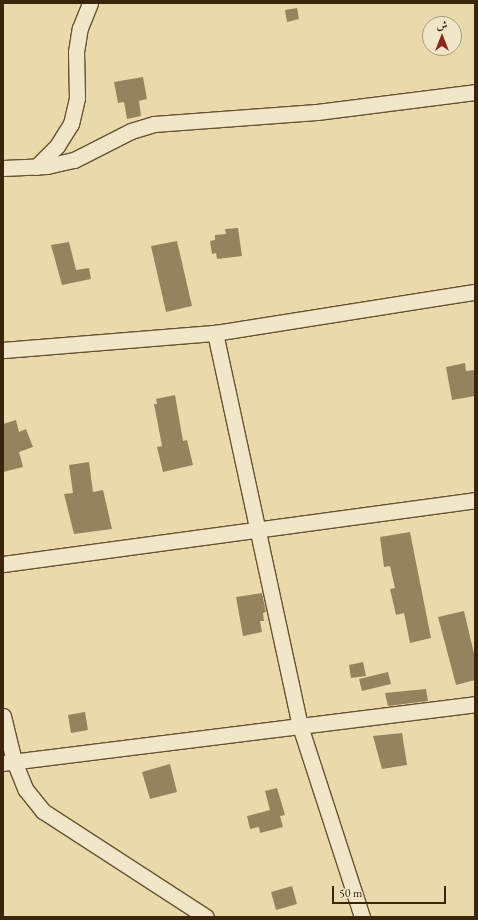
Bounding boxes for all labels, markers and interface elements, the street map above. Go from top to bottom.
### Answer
north arrow [422,16,462,56]
text: ش [437,18,447,32]
scale bar [334,878,448,904]
text: 50 m [339,885,362,901]

